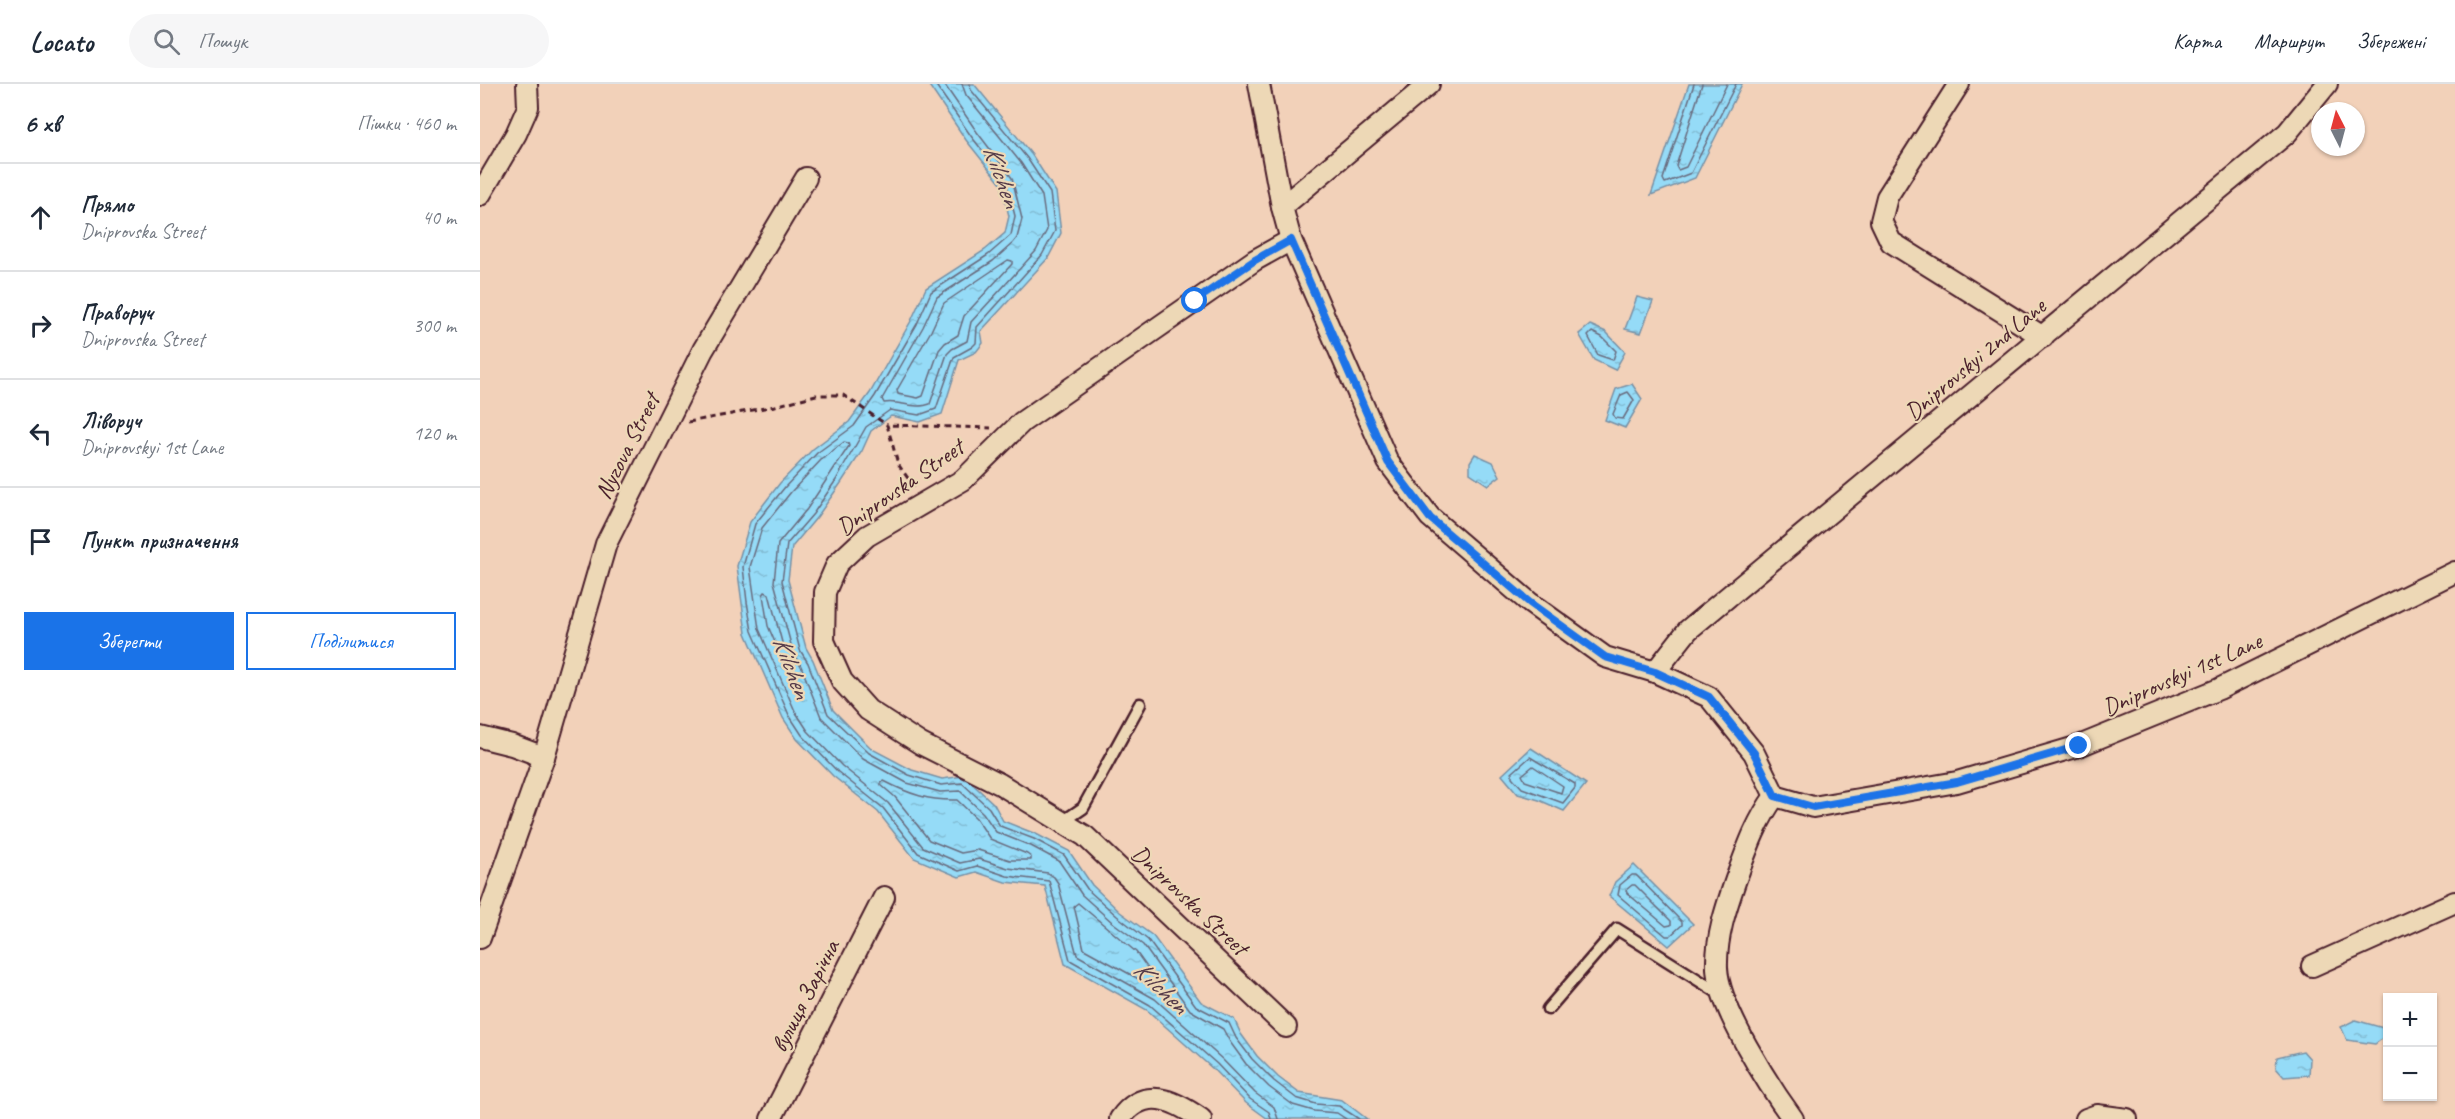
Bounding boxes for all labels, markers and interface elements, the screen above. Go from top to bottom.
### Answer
search box [129,14,549,68]
text: Locato [30,24,93,59]
icon: search [150,25,183,58]
text: Пошук [198,27,247,55]
text: Карта [2173,28,2221,54]
text: Маршрут [2254,28,2324,54]
text: Збережені [2357,28,2425,54]
north arrow [2311,102,2365,156]
text: 6 хв [24,107,60,140]
text: Пішки · 460 m [357,111,456,136]
water label: Kilchen [976,140,1029,214]
text: Прямо [81,191,133,219]
icon: ahead [24,201,57,234]
text: 40 m [422,205,456,230]
text: Dniprovska Street [81,219,204,244]
route start [1181,287,1207,313]
street label: Dniprovskyi 2nd Lane [1898,290,2053,427]
text: Праворуч [81,299,153,327]
icon: right [24,309,57,342]
text: 300 m [413,313,456,338]
text: Dniprovska Street [81,327,204,352]
street label: Nyzova Street [588,385,668,504]
text: Ліворуч [81,407,141,435]
icon: left [24,417,57,450]
text: 120 m [413,421,456,446]
street label: Dniprovska Street [831,430,972,542]
text: Dniprovskyi 1st Lane [81,435,223,460]
icon: arrive [24,525,57,558]
text: Пункт призначення [81,527,238,555]
button: Зберегти [24,612,234,670]
button: Поділитися [246,612,456,670]
street label: Dniprovskyi 1st Lane [2098,625,2268,722]
water label: Kilchen [765,631,820,705]
route end [2065,732,2091,758]
street label: Dniprovska Street [1126,839,1257,964]
street label: вулиця Зарічна [764,934,847,1057]
water label: Kilchen [1127,953,1197,1023]
map controls [2383,993,2437,1101]
button: + [2383,993,2437,1047]
button: − [2383,1047,2437,1101]

